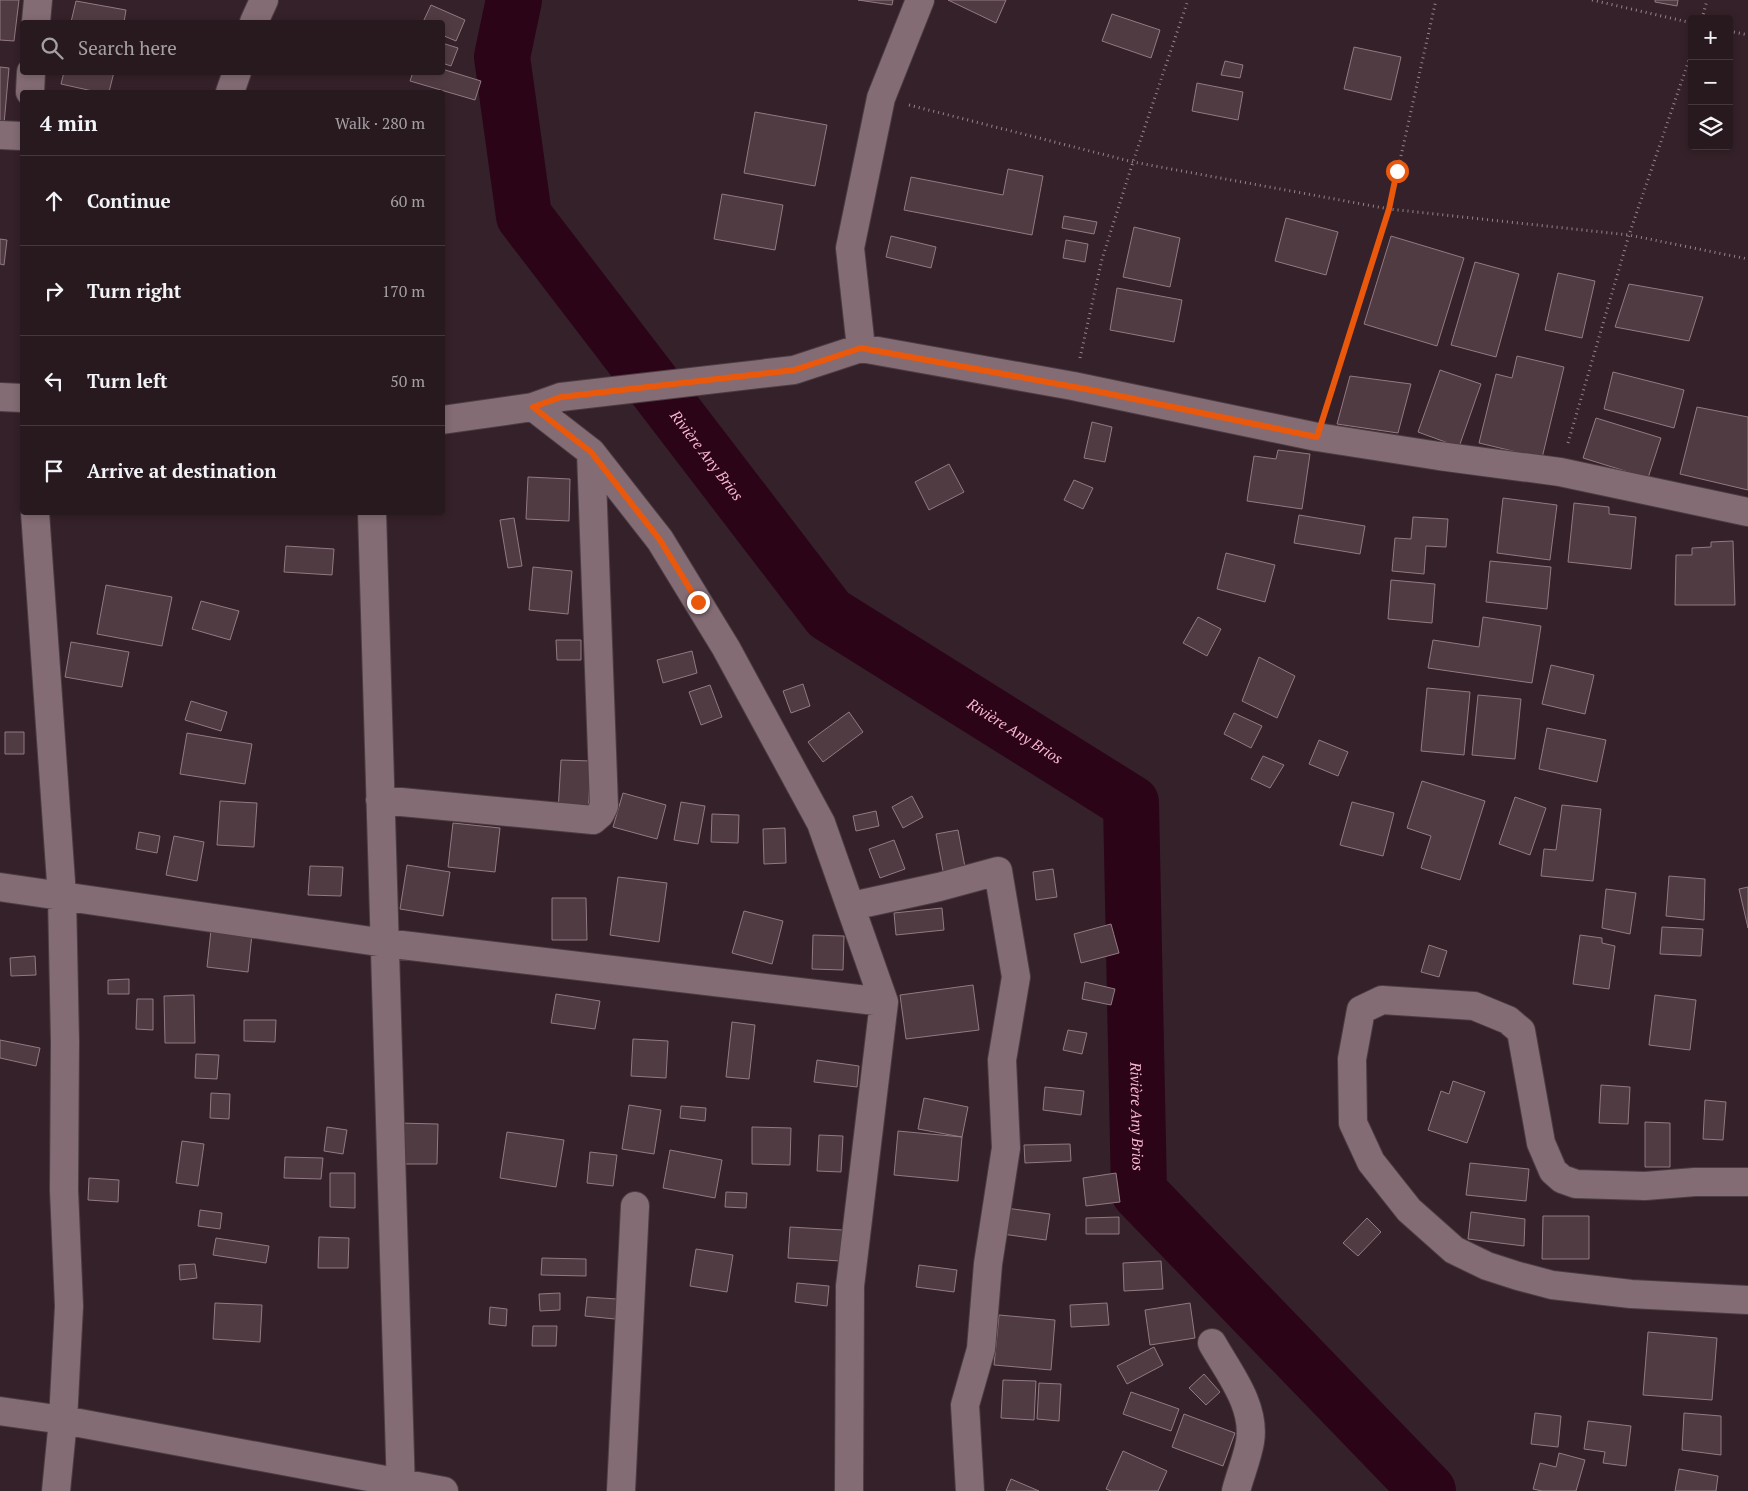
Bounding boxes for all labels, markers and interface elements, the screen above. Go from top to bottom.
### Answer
map controls [1688,15,1733,150]
button: + [1688,15,1733,60]
search box [20,20,445,75]
icon: search [38,34,66,62]
text: Search here [78,35,177,60]
button: − [1688,60,1733,105]
button: layers [1688,105,1733,150]
text: 4 min [40,109,97,137]
text: Walk · 280 m [335,112,425,134]
route start [1386,160,1409,183]
icon: ahead [40,187,68,215]
text: Continue [87,188,171,213]
text: 60 m [390,190,425,212]
icon: right [40,277,68,305]
text: Turn right [87,278,181,303]
text: 170 m [382,280,425,302]
icon: left [40,367,68,395]
text: Turn left [87,368,168,393]
text: 50 m [390,370,425,392]
water label: Rivière Any Brios [666,405,748,504]
icon: arrive [40,457,68,485]
text: Arrive at destination [87,458,276,483]
route end [687,591,710,614]
water label: Rivière Any Brios [963,693,1067,768]
water label: Rivière Any Brios [1126,1061,1149,1171]

